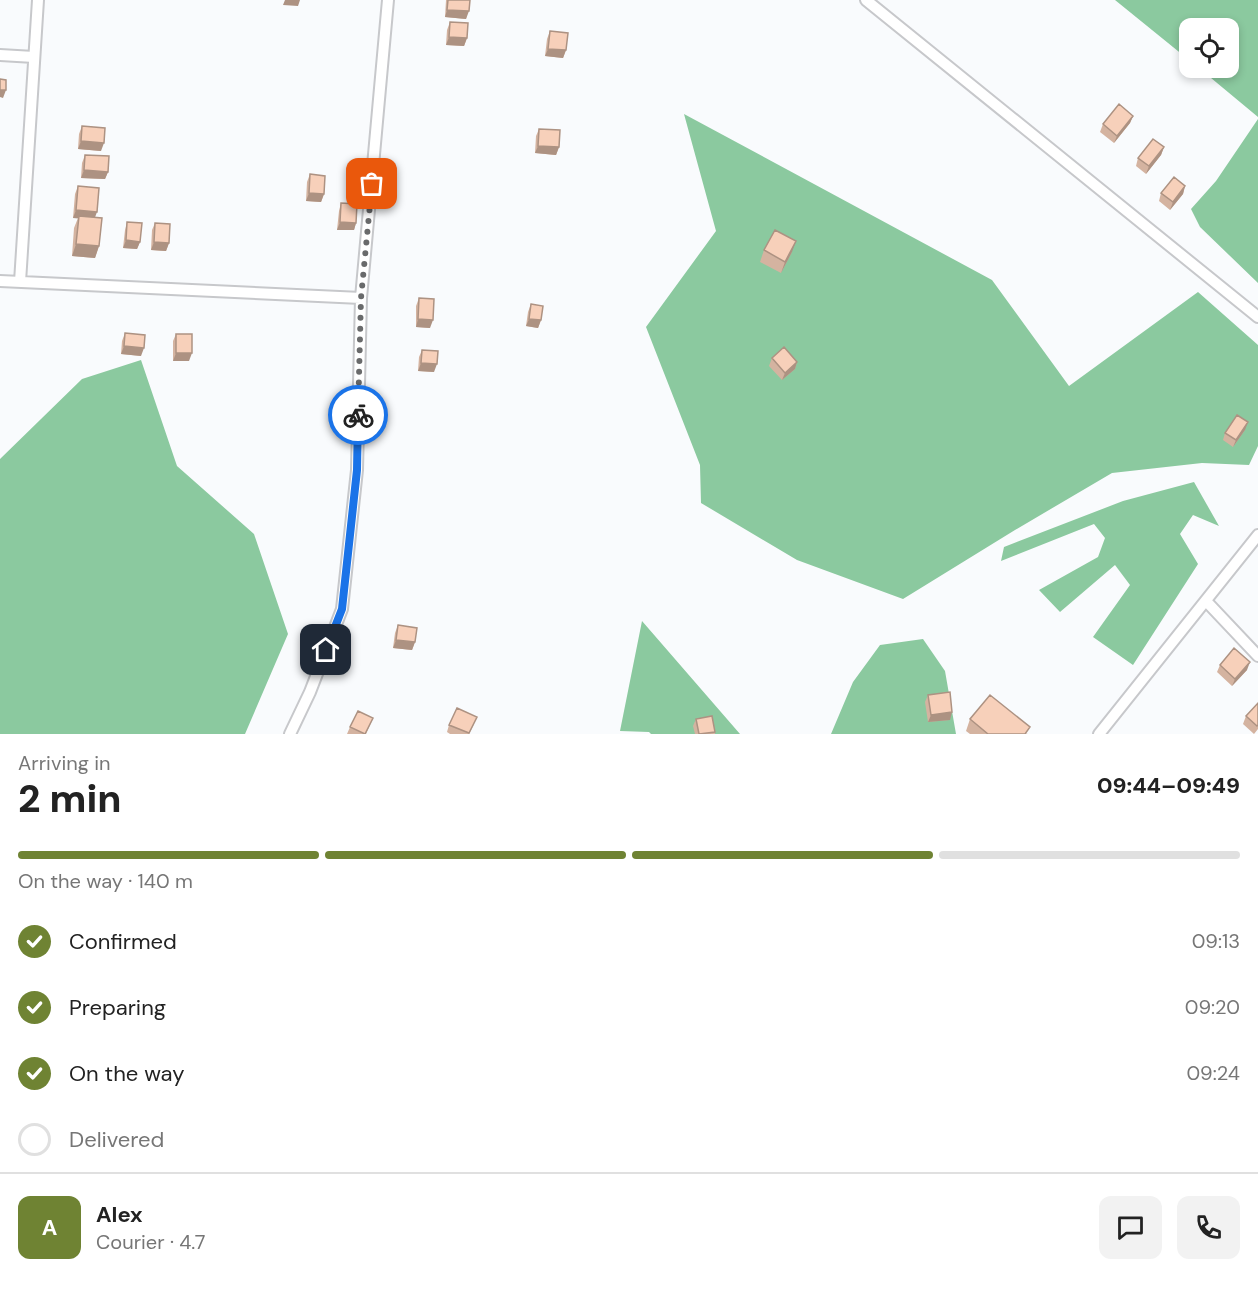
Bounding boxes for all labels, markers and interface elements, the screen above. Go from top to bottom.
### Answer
map controls [1179,18,1239,78]
button: locate [1179,18,1239,78]
pin [346,158,397,209]
icon: bag [355,167,388,200]
courier [328,385,388,445]
icon: bike [342,399,375,432]
pin [300,624,351,675]
icon: home [309,633,342,666]
text: Arriving in [18,750,110,776]
text: 09:44–09:49 [1097,771,1240,800]
text: 2 min [18,773,122,824]
text: On the way · 140 m [18,868,193,894]
icon: check [18,925,51,958]
text: Confirmed [69,927,177,956]
text: 09:13 [1192,928,1240,954]
icon: check [18,991,51,1024]
text: Preparing [69,993,166,1022]
text: 09:20 [1185,994,1240,1020]
icon: check [18,1057,51,1090]
text: On the way [69,1059,184,1088]
text: 09:24 [1186,1060,1240,1086]
text: Delivered [69,1125,164,1154]
button: chat [1099,1196,1162,1259]
button: phone [1177,1196,1240,1259]
text: Alex [96,1200,143,1229]
text: A [42,1213,57,1242]
text: Courier · 4.7 [96,1229,205,1255]

